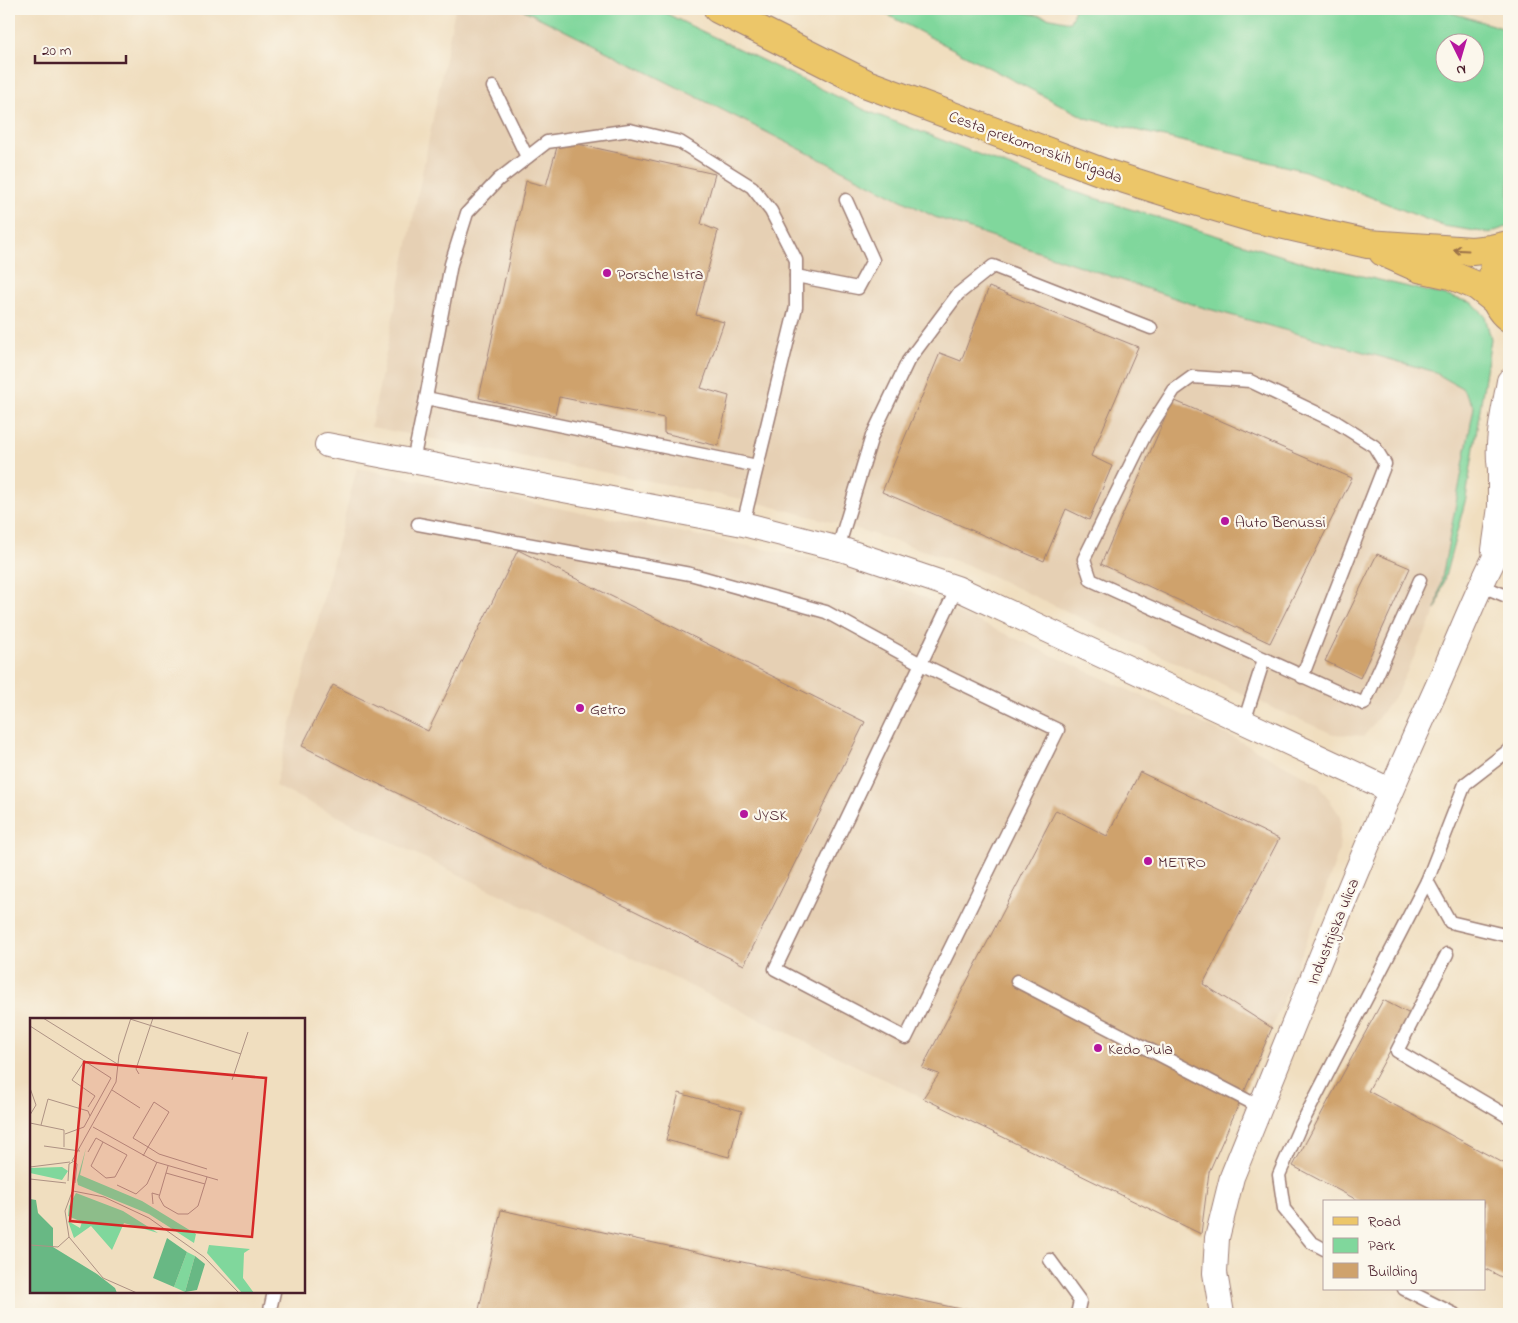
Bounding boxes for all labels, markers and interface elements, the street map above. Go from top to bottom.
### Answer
scale bar [35,32,126,64]
north arrow [1436,32,1486,82]
text: 20 m [42,40,72,62]
text: N [1455,59,1467,80]
street label: Cesta prekomorskih brigada [945,105,1126,191]
one-way arrow [1453,246,1469,255]
place label: Porsche Istra [617,263,703,287]
marker: Porsche Istra [601,267,613,279]
place label: Auto Benussi [1235,511,1326,535]
marker: Auto Benussi [1219,515,1231,527]
place label: Getro [590,698,626,722]
marker: Getro [574,702,586,714]
place label: JYSK [754,804,787,828]
marker: JYSK [738,808,750,820]
place label: METRO [1158,851,1206,875]
marker: METRO [1142,855,1154,867]
street label: Industrijska ulica [1302,875,1366,988]
inset map [30,1018,305,1293]
place label: Kedo Pula [1108,1038,1173,1062]
marker: Kedo Pula [1092,1042,1104,1054]
legend [1323,1200,1486,1290]
text: Road [1368,1211,1401,1233]
text: Park [1368,1235,1396,1257]
text: Building [1367,1261,1417,1284]

